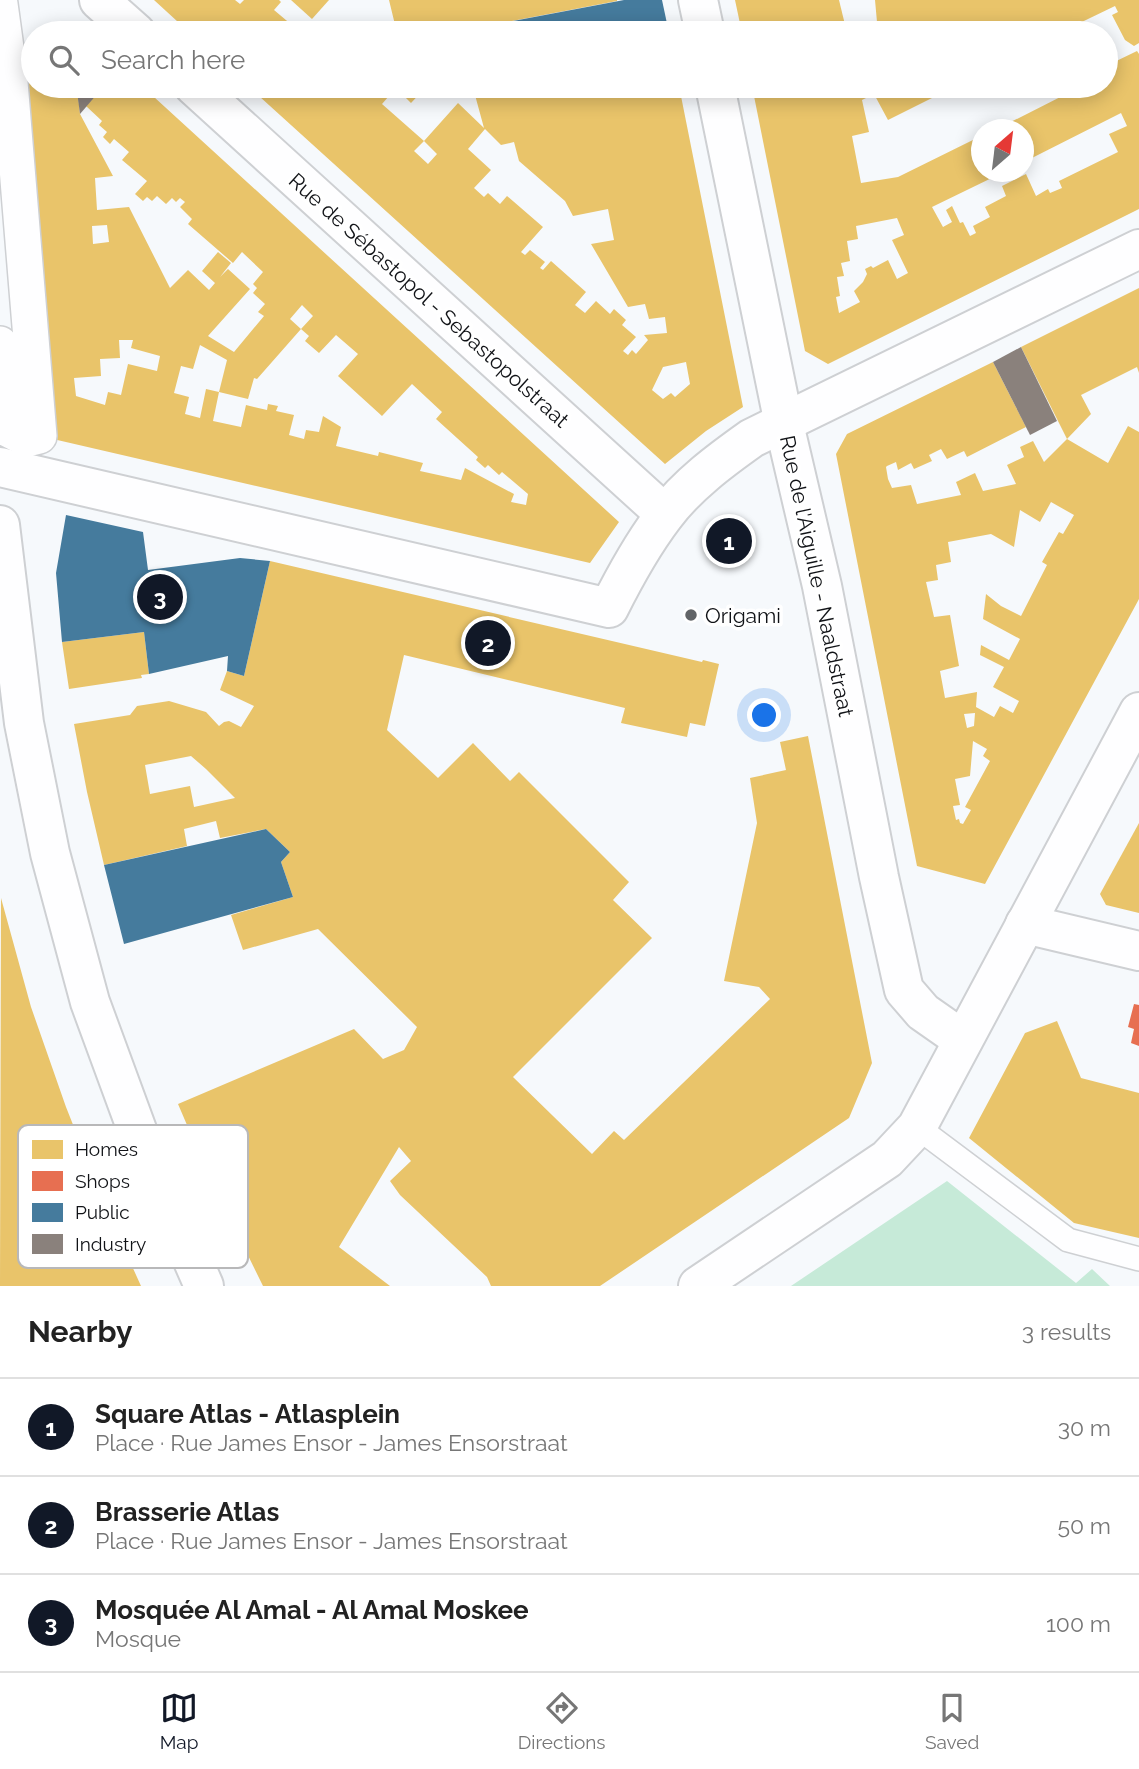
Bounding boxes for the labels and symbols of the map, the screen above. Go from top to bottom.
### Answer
north arrow [971,119,1034,182]
street label: Rue de Sébastopol - Sebastopolstraat [284,168,574,432]
street label: Rue de l'Aiguille - Naaldstraat [775,433,859,719]
pin: 1 [706,515,752,567]
pin: 3 [137,571,183,623]
place label: Origami [705,603,781,628]
marker: Origami [683,607,699,623]
pin: 2 [465,617,511,669]
your location [747,698,781,732]
legend [18,1125,248,1268]
text: Homes [75,1138,138,1160]
text: Shops [75,1170,130,1192]
text: Public [75,1201,130,1223]
text: Industry [75,1233,146,1255]

